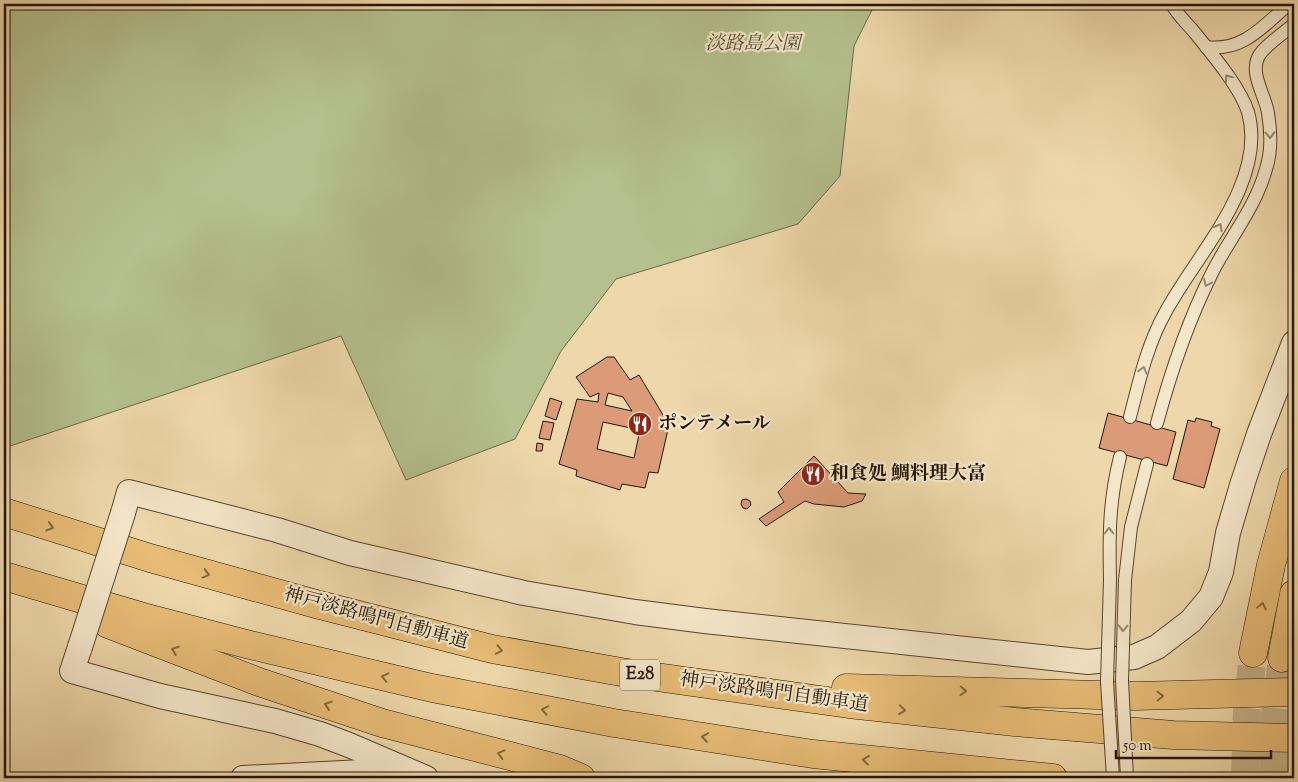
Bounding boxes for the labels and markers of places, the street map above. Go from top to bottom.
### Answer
restaurant icon: ポンテメール [627,411,653,437]
place label: ポンテメール [658,411,771,438]
restaurant icon: 和食処 鯛料理大富 [800,461,826,487]
place label: 和食処 鯛料理大富 [830,461,986,488]

